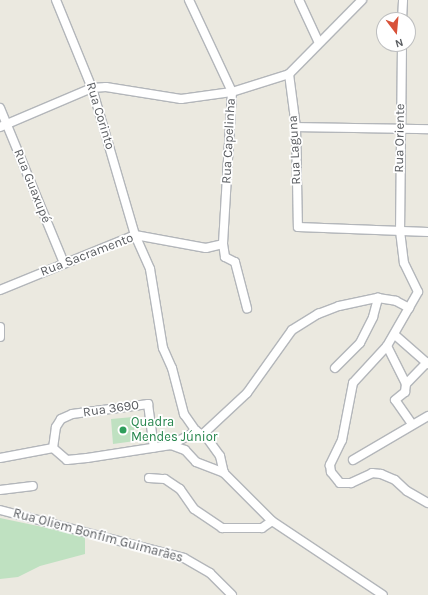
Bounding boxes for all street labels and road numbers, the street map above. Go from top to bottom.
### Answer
street label: Rua Corinto [82,80,118,152]
street label: Rua Capelinha [219,98,239,184]
street label: Rua Oriente [392,103,408,173]
street label: Rua Laguna [285,115,305,185]
street label: Rua Guaxupé [10,147,54,225]
street label: Rua Sacramento [38,230,136,280]
street label: Rua 3690 [82,397,140,421]
street label: Rua Oliem Bonfim Guimarães [11,506,185,566]

